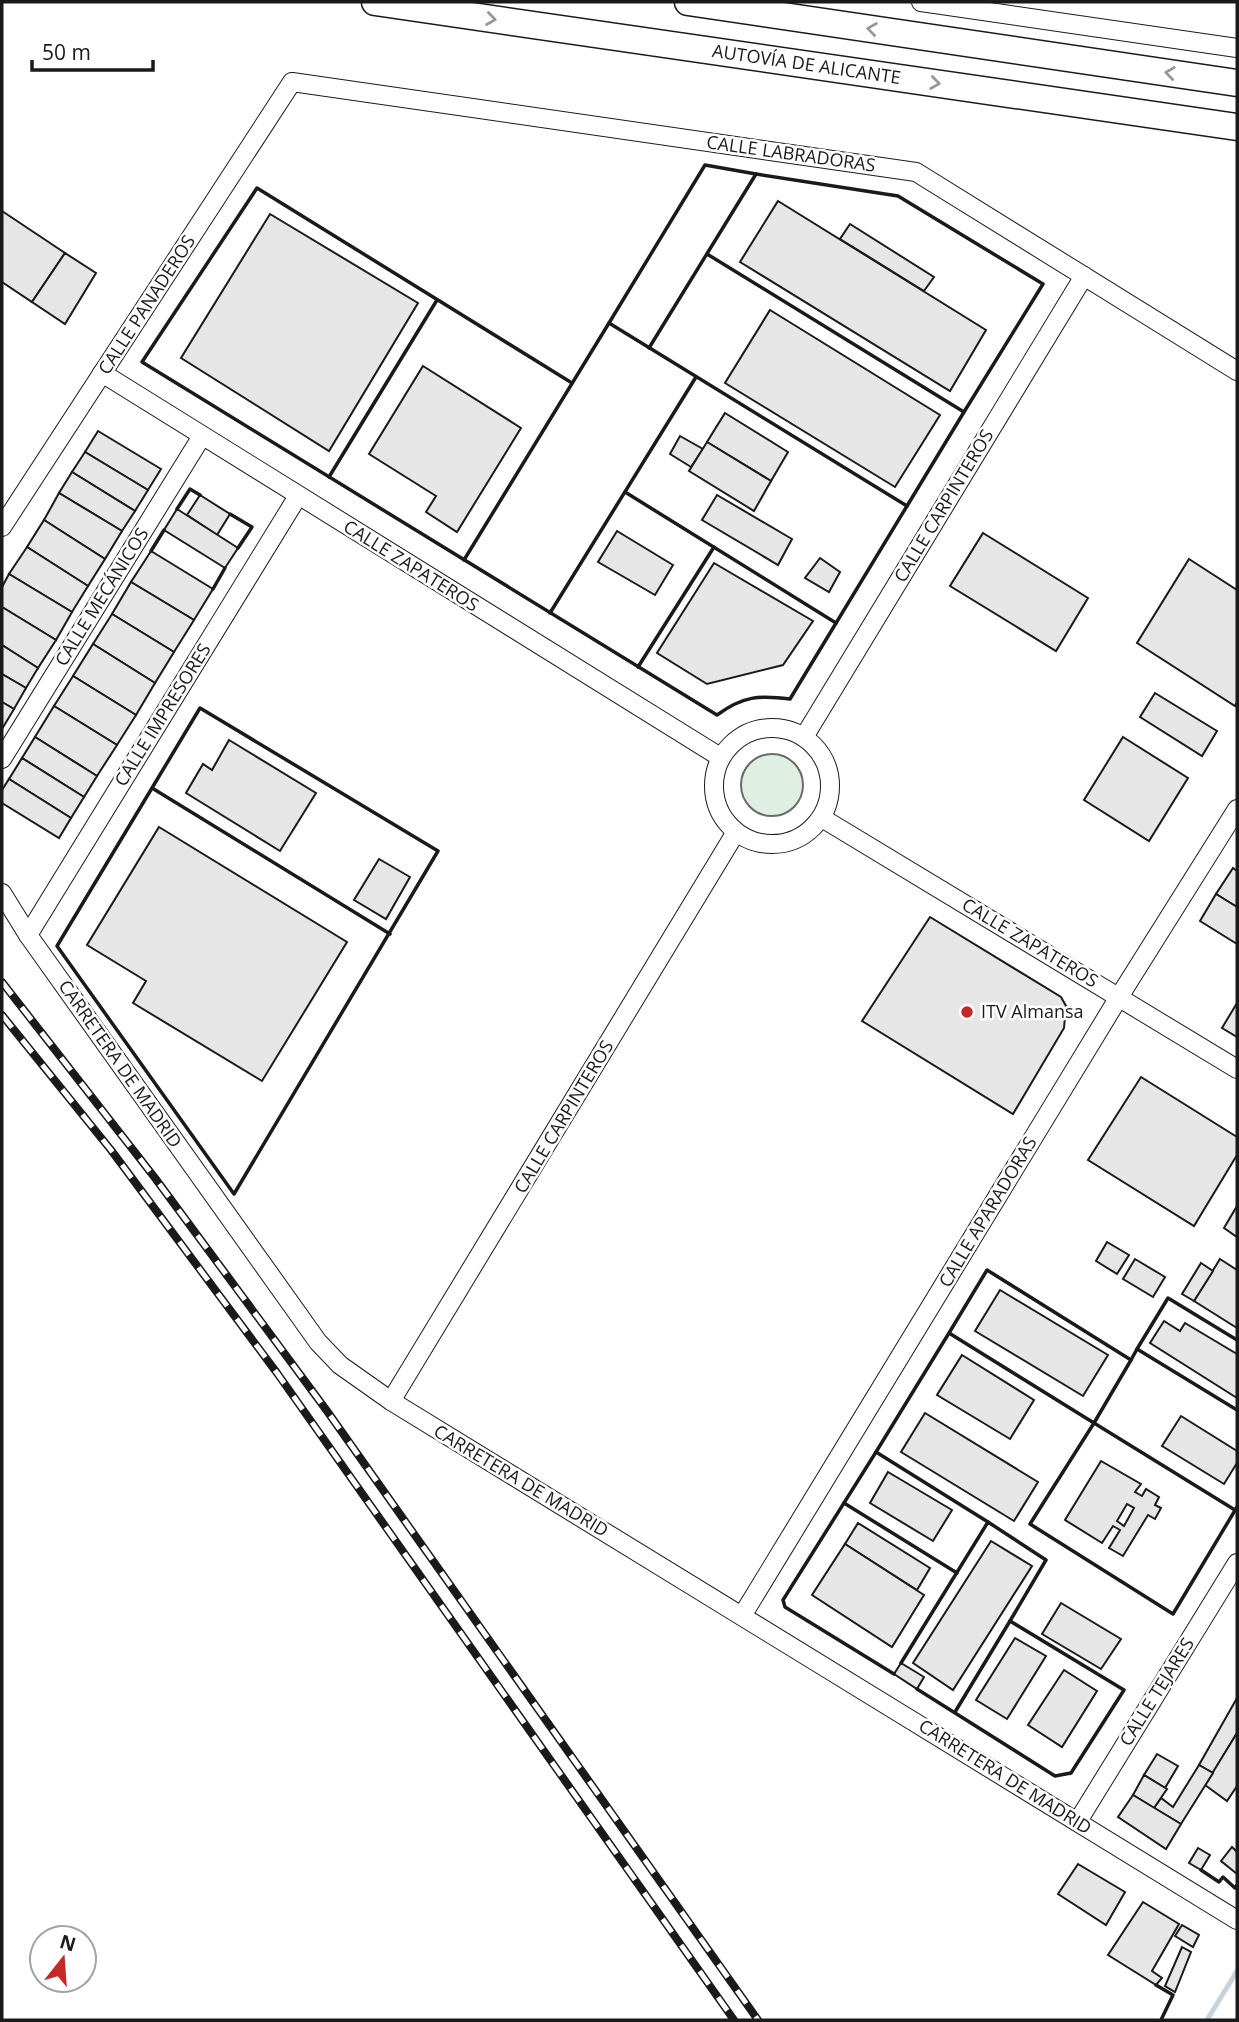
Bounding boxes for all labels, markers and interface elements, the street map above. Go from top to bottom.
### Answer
one-way arrow [486,11,497,26]
one-way arrow [866,22,878,37]
scale bar [32,28,152,72]
text: 50 m [42,38,91,66]
street label: AUTOVÍA DE ALICANTE [711,38,902,89]
one-way arrow [1164,66,1176,81]
one-way arrow [929,75,941,90]
street label: CALLE LABRADORAS [705,129,877,177]
street label: CALLE PANADEROS [92,230,200,379]
street label: CALLE CARPINTEROS [888,424,998,586]
street label: CALLE ZAPATEROS [339,514,484,616]
street label: CALLE MECÁNICOS [49,523,153,670]
street label: CALLE IMPRESORES [108,638,216,790]
street label: CALLE ZAPATEROS [958,892,1103,992]
street label: CARRETERA DE MADRID [54,975,188,1152]
place label: ITV Almansa [981,999,1084,1023]
marker: ITV Almansa [959,1004,975,1020]
street label: CALLE CARPINTEROS [508,1035,618,1197]
street label: CALLE APARADORAS [933,1132,1042,1291]
street label: CARRETERA DE MADRID [430,1418,613,1542]
street label: CALLE TEJARES [1113,1633,1199,1750]
street label: CARRETERA DE MADRID [915,1713,1097,1839]
north arrow [28,1924,98,1994]
text: N [57,1928,79,1957]

